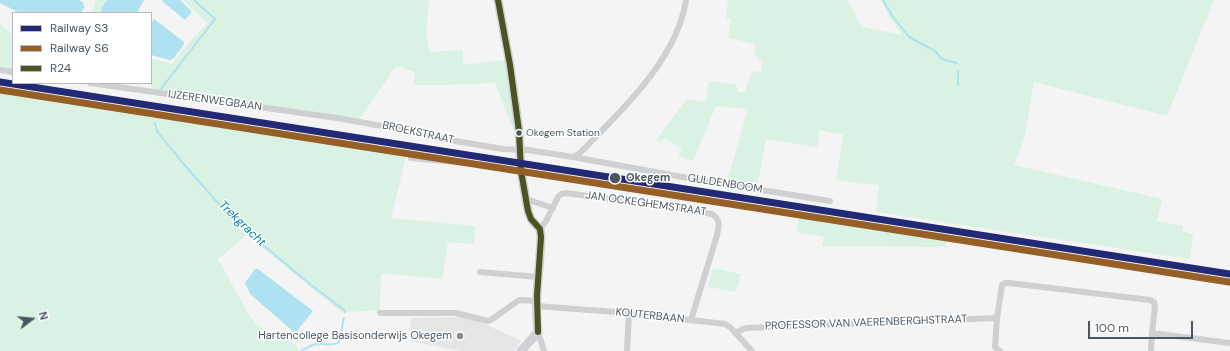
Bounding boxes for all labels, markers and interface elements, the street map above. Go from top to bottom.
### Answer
legend [12,12,152,84]
text: Railway S3 [50,20,108,36]
text: Railway S6 [50,40,109,56]
text: R24 [50,60,71,76]
street label: IJZERENWEGBAAN [167,88,263,114]
street label: BROEKSTRAAT [381,119,455,147]
place label: Okegem Station [526,127,600,139]
marker: Okegem Station [514,128,524,138]
marker: Okegem [608,171,622,185]
place label: Okegem [626,171,670,185]
street label: GULDENBOOM [687,172,763,196]
street label: JAN OCKEGHEMSTRAAT [585,189,707,219]
water label: Trekgracht [216,198,268,250]
north arrow [12,299,52,339]
street label: KOUTERBAAN [615,306,685,326]
text: N [36,310,51,321]
street label: PROFESSOR VAN VAERENBERGHSTRAAT [765,313,967,333]
scale bar [1090,313,1195,339]
text: 100 m [1095,320,1129,336]
place label: Hartencollege Basisonderwijs Okegem [258,329,452,343]
marker: Hartencollege Basisonderwijs Okegem [455,331,465,341]

